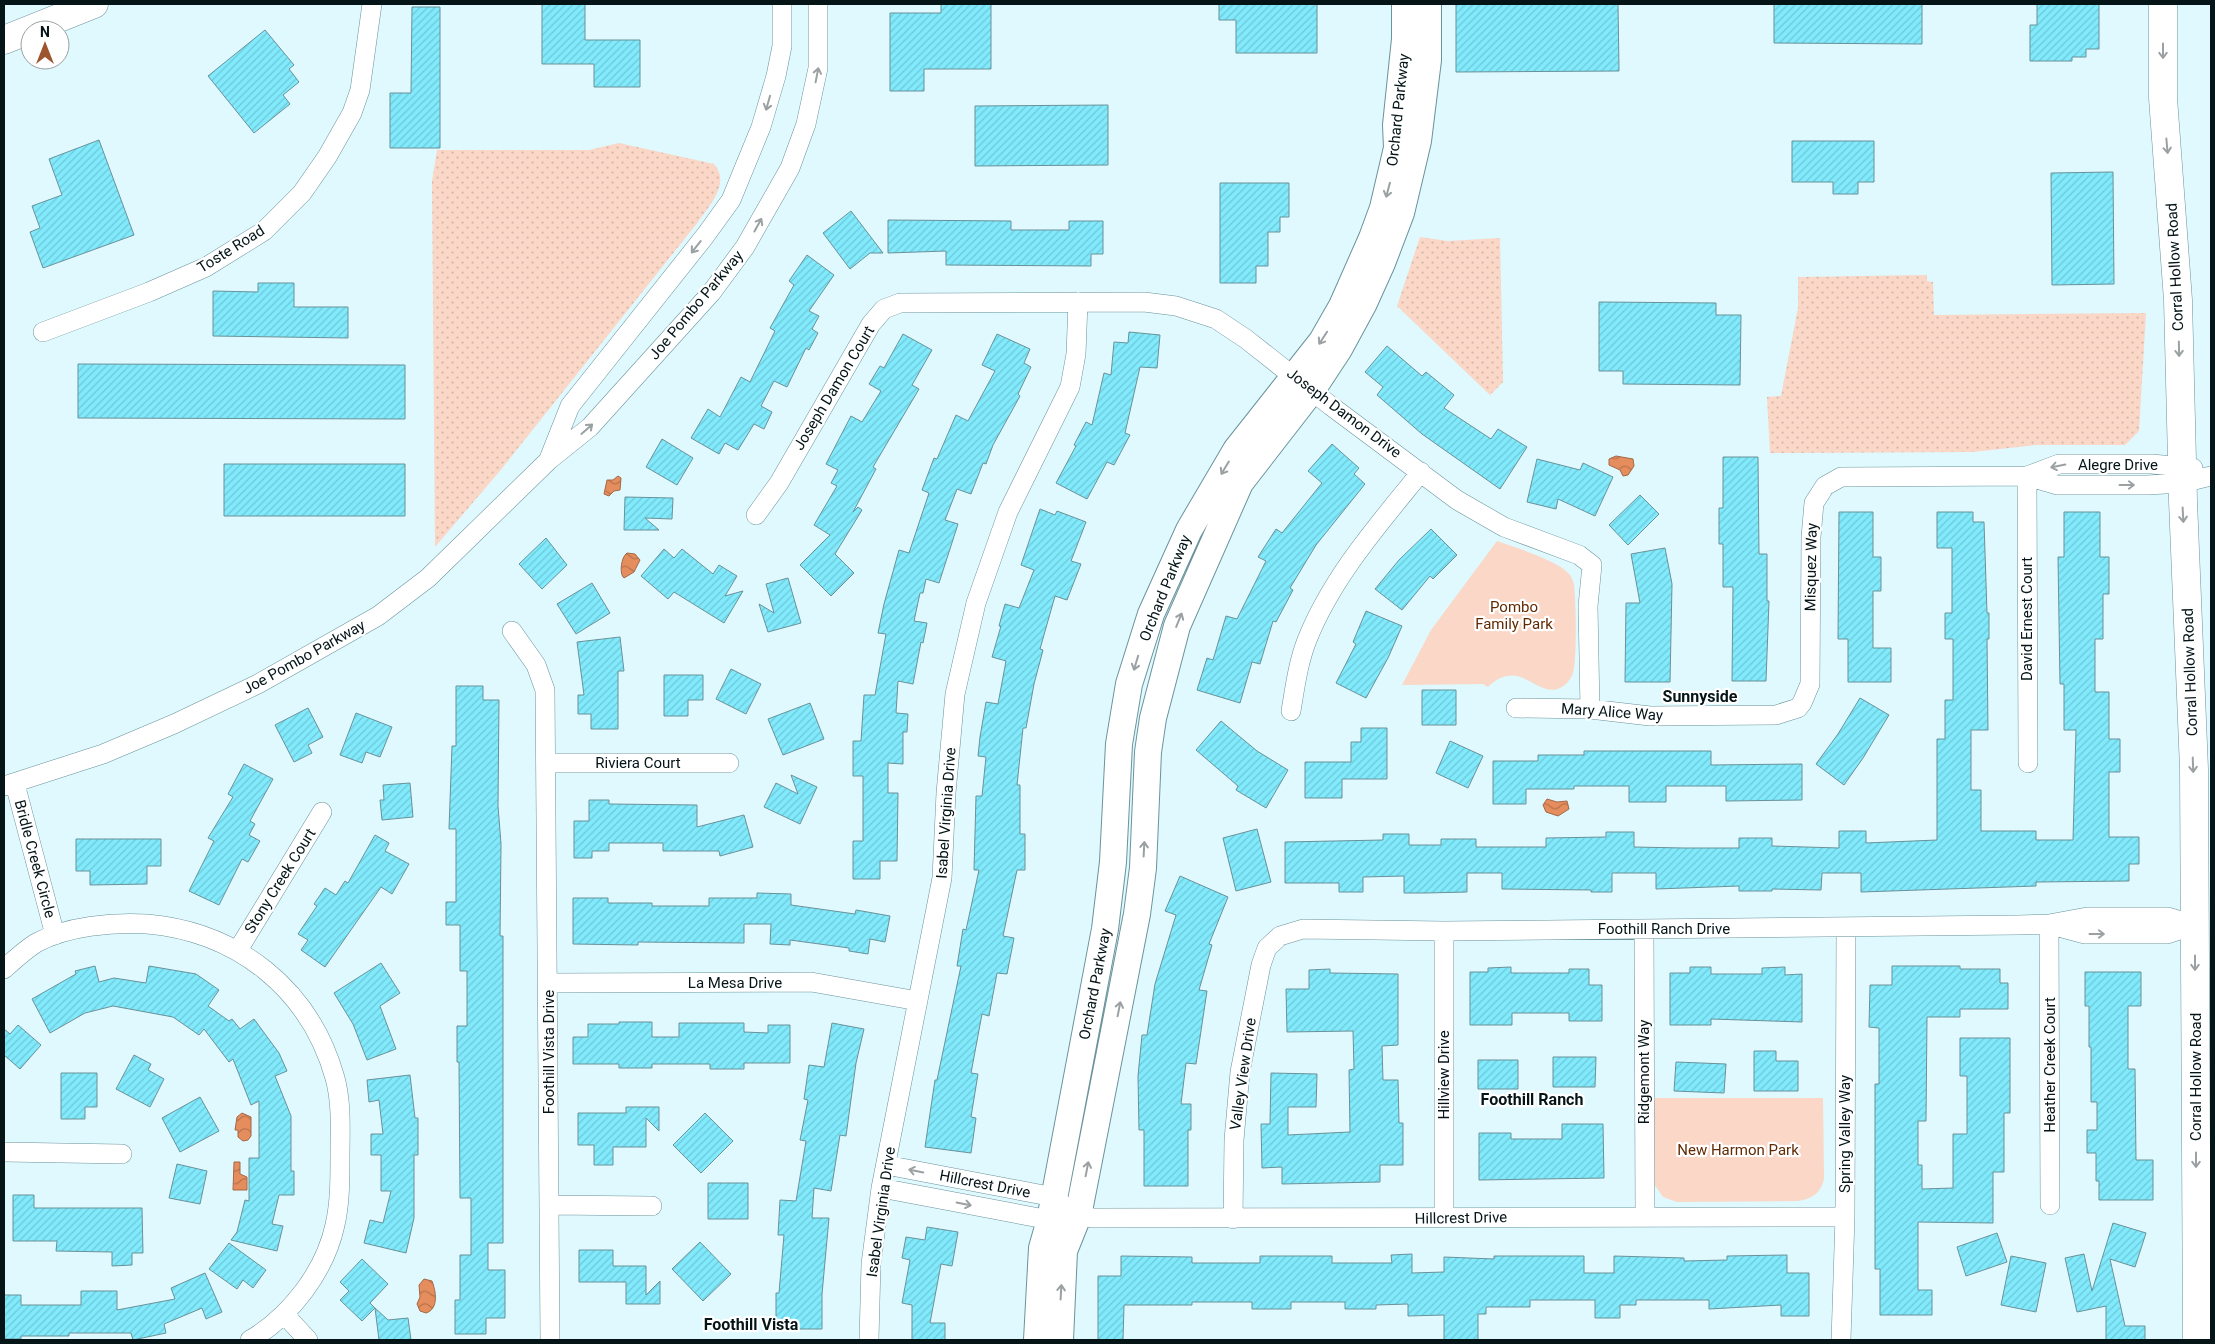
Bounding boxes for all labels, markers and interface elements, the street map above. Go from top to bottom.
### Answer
north arrow [20,20,70,70]
text: N [40,24,50,40]
one-way arrow [2158,42,2168,59]
street label: Orchard Parkway [1383,53,1413,167]
one-way arrow [812,67,822,83]
one-way arrow [763,95,773,111]
one-way arrow [2162,138,2171,154]
one-way arrow [1382,182,1392,198]
street label: Corral Hollow Road [2163,202,2187,332]
one-way arrow [753,218,763,232]
street label: Toste Road [194,221,268,277]
one-way arrow [691,241,702,254]
street label: Joe Pombo Parkway [645,247,747,363]
street label: Joseph Damon Court [790,323,878,453]
one-way arrow [1317,331,1327,345]
one-way arrow [2174,340,2184,357]
street label: Joseph Damon Drive [1283,364,1405,462]
one-way arrow [580,424,593,435]
street label: Alegre Drive [2078,456,2158,474]
one-way arrow [1220,460,1230,474]
one-way arrow [2051,462,2067,471]
one-way arrow [2118,480,2134,490]
one-way arrow [2179,507,2188,523]
street label: Misquez Way [1801,523,1821,611]
street label: Orchard Parkway [1135,532,1195,644]
street label: David Ernest Court [2018,557,2036,681]
park label: Pombo Family Park [1475,598,1553,633]
street label: Corral Hollow Road [2179,608,2201,736]
one-way arrow [1175,613,1185,628]
street label: Joe Pombo Parkway [240,616,368,698]
one-way arrow [1131,654,1140,670]
district label: Sunnyside [1663,687,1738,706]
street label: Mary Alice Way [1560,699,1664,725]
street label: Isabel Virginia Drive [932,747,960,879]
street label: Riviera Court [595,754,681,772]
one-way arrow [2189,757,2198,773]
street label: Bridle Creek Circle [11,798,59,920]
street label: Stony Creek Court [241,825,320,937]
one-way arrow [1139,841,1148,857]
street label: Foothill Ranch Drive [1598,920,1730,938]
street label: Orchard Parkway [1075,927,1115,1041]
one-way arrow [2088,929,2105,939]
one-way arrow [2190,954,2200,970]
street label: La Mesa Drive [688,974,782,992]
street label: Foothill Vista Drive [540,990,558,1114]
street label: Heather Creek Court [2041,997,2059,1133]
one-way arrow [1114,1002,1124,1018]
street label: Corral Hollow Road [2187,1013,2205,1141]
street label: Valley View Drive [1226,1017,1260,1131]
street label: Ridgemont Way [1635,1020,1653,1124]
street label: Hillview Drive [1435,1030,1453,1120]
street label: Spring Valley Way [1836,1075,1854,1193]
district label: Foothill Ranch [1481,1090,1583,1109]
park label: New Harmon Park [1677,1141,1799,1159]
street label: Isabel Virginia Drive [863,1146,899,1278]
one-way arrow [2191,1152,2201,1168]
one-way arrow [1083,1161,1093,1177]
one-way arrow [909,1165,925,1175]
street label: Hillcrest Drive [938,1166,1032,1202]
one-way arrow [955,1199,971,1209]
street label: Hillcrest Drive [1415,1208,1507,1228]
one-way arrow [1056,1284,1065,1300]
district label: Foothill Vista [704,1315,799,1334]

